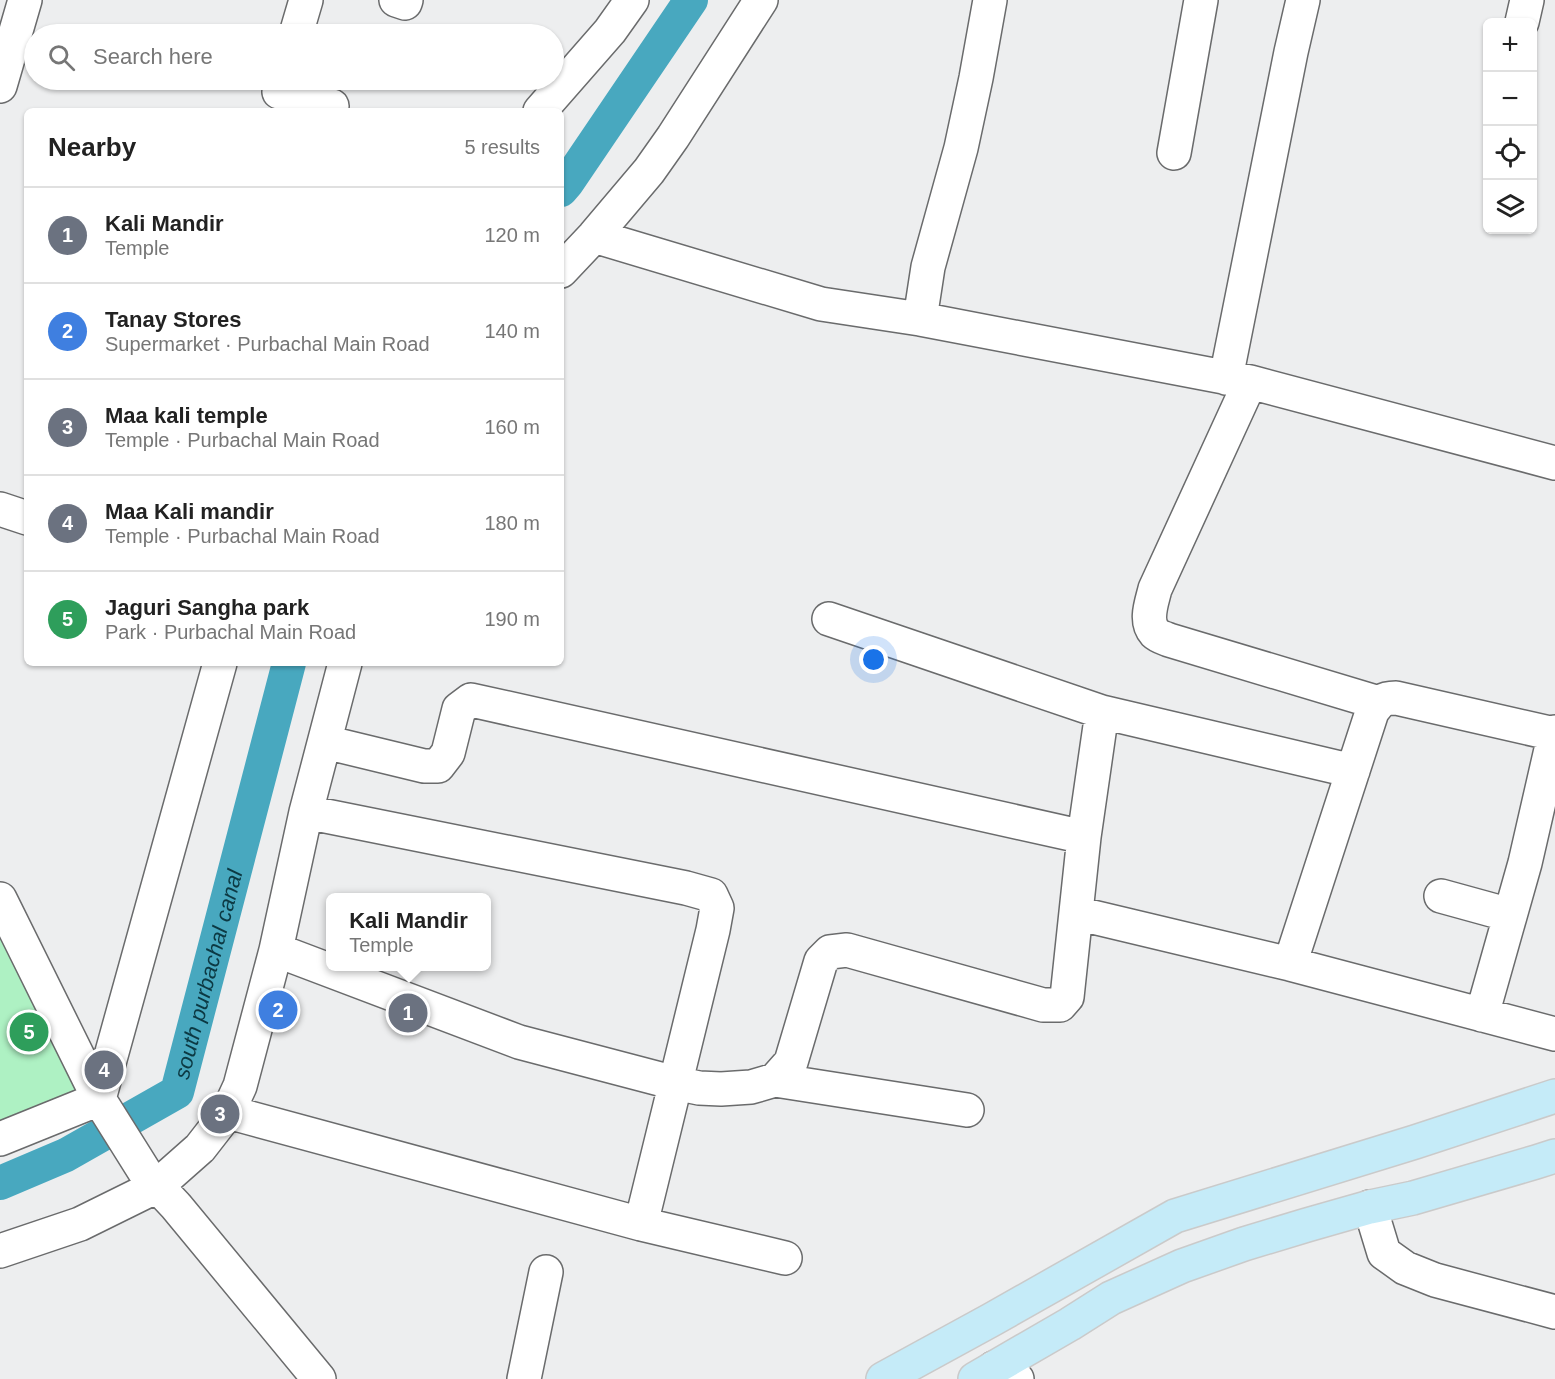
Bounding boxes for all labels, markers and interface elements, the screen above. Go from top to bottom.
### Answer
map controls [1483,18,1537,234]
button: + [1483,18,1537,72]
search box [24,24,564,90]
icon: search [45,41,78,74]
text: Search here [93,44,213,69]
button: − [1483,72,1537,126]
button: locate [1483,126,1537,180]
text: Nearby [48,132,136,162]
text: 5 results [464,136,540,158]
button: layers [1483,180,1537,234]
text: Kali Mandir [105,211,224,236]
text: 1 [62,224,73,246]
text: 120 m [484,224,540,246]
text: Temple [105,237,169,259]
text: Tanay Stores [105,307,242,332]
text: 2 [62,320,73,342]
text: 140 m [484,320,540,342]
text: Supermarket · Purbachal Main Road [105,333,430,355]
text: Maa kali temple [105,403,268,428]
text: 3 [62,416,73,438]
text: 160 m [484,416,540,438]
text: Temple · Purbachal Main Road [105,429,380,451]
text: Maa Kali mandir [105,499,274,524]
text: 4 [62,512,73,534]
text: 180 m [484,512,540,534]
text: Temple · Purbachal Main Road [105,525,380,547]
text: Jaguri Sangha park [105,595,309,620]
text: 5 [62,608,73,630]
text: 190 m [484,608,540,630]
text: Park · Purbachal Main Road [105,621,356,643]
your location [859,645,888,674]
water label: south purbachal canal [168,866,247,1082]
popup [326,893,491,971]
text: Kali Mandir [349,908,468,933]
text: Temple [349,934,414,956]
pin: 2 [258,988,298,1032]
pin: 1 [388,990,428,1036]
pin: 5 [9,1010,48,1054]
pin: 4 [84,1048,124,1092]
pin: 3 [200,1092,240,1136]

